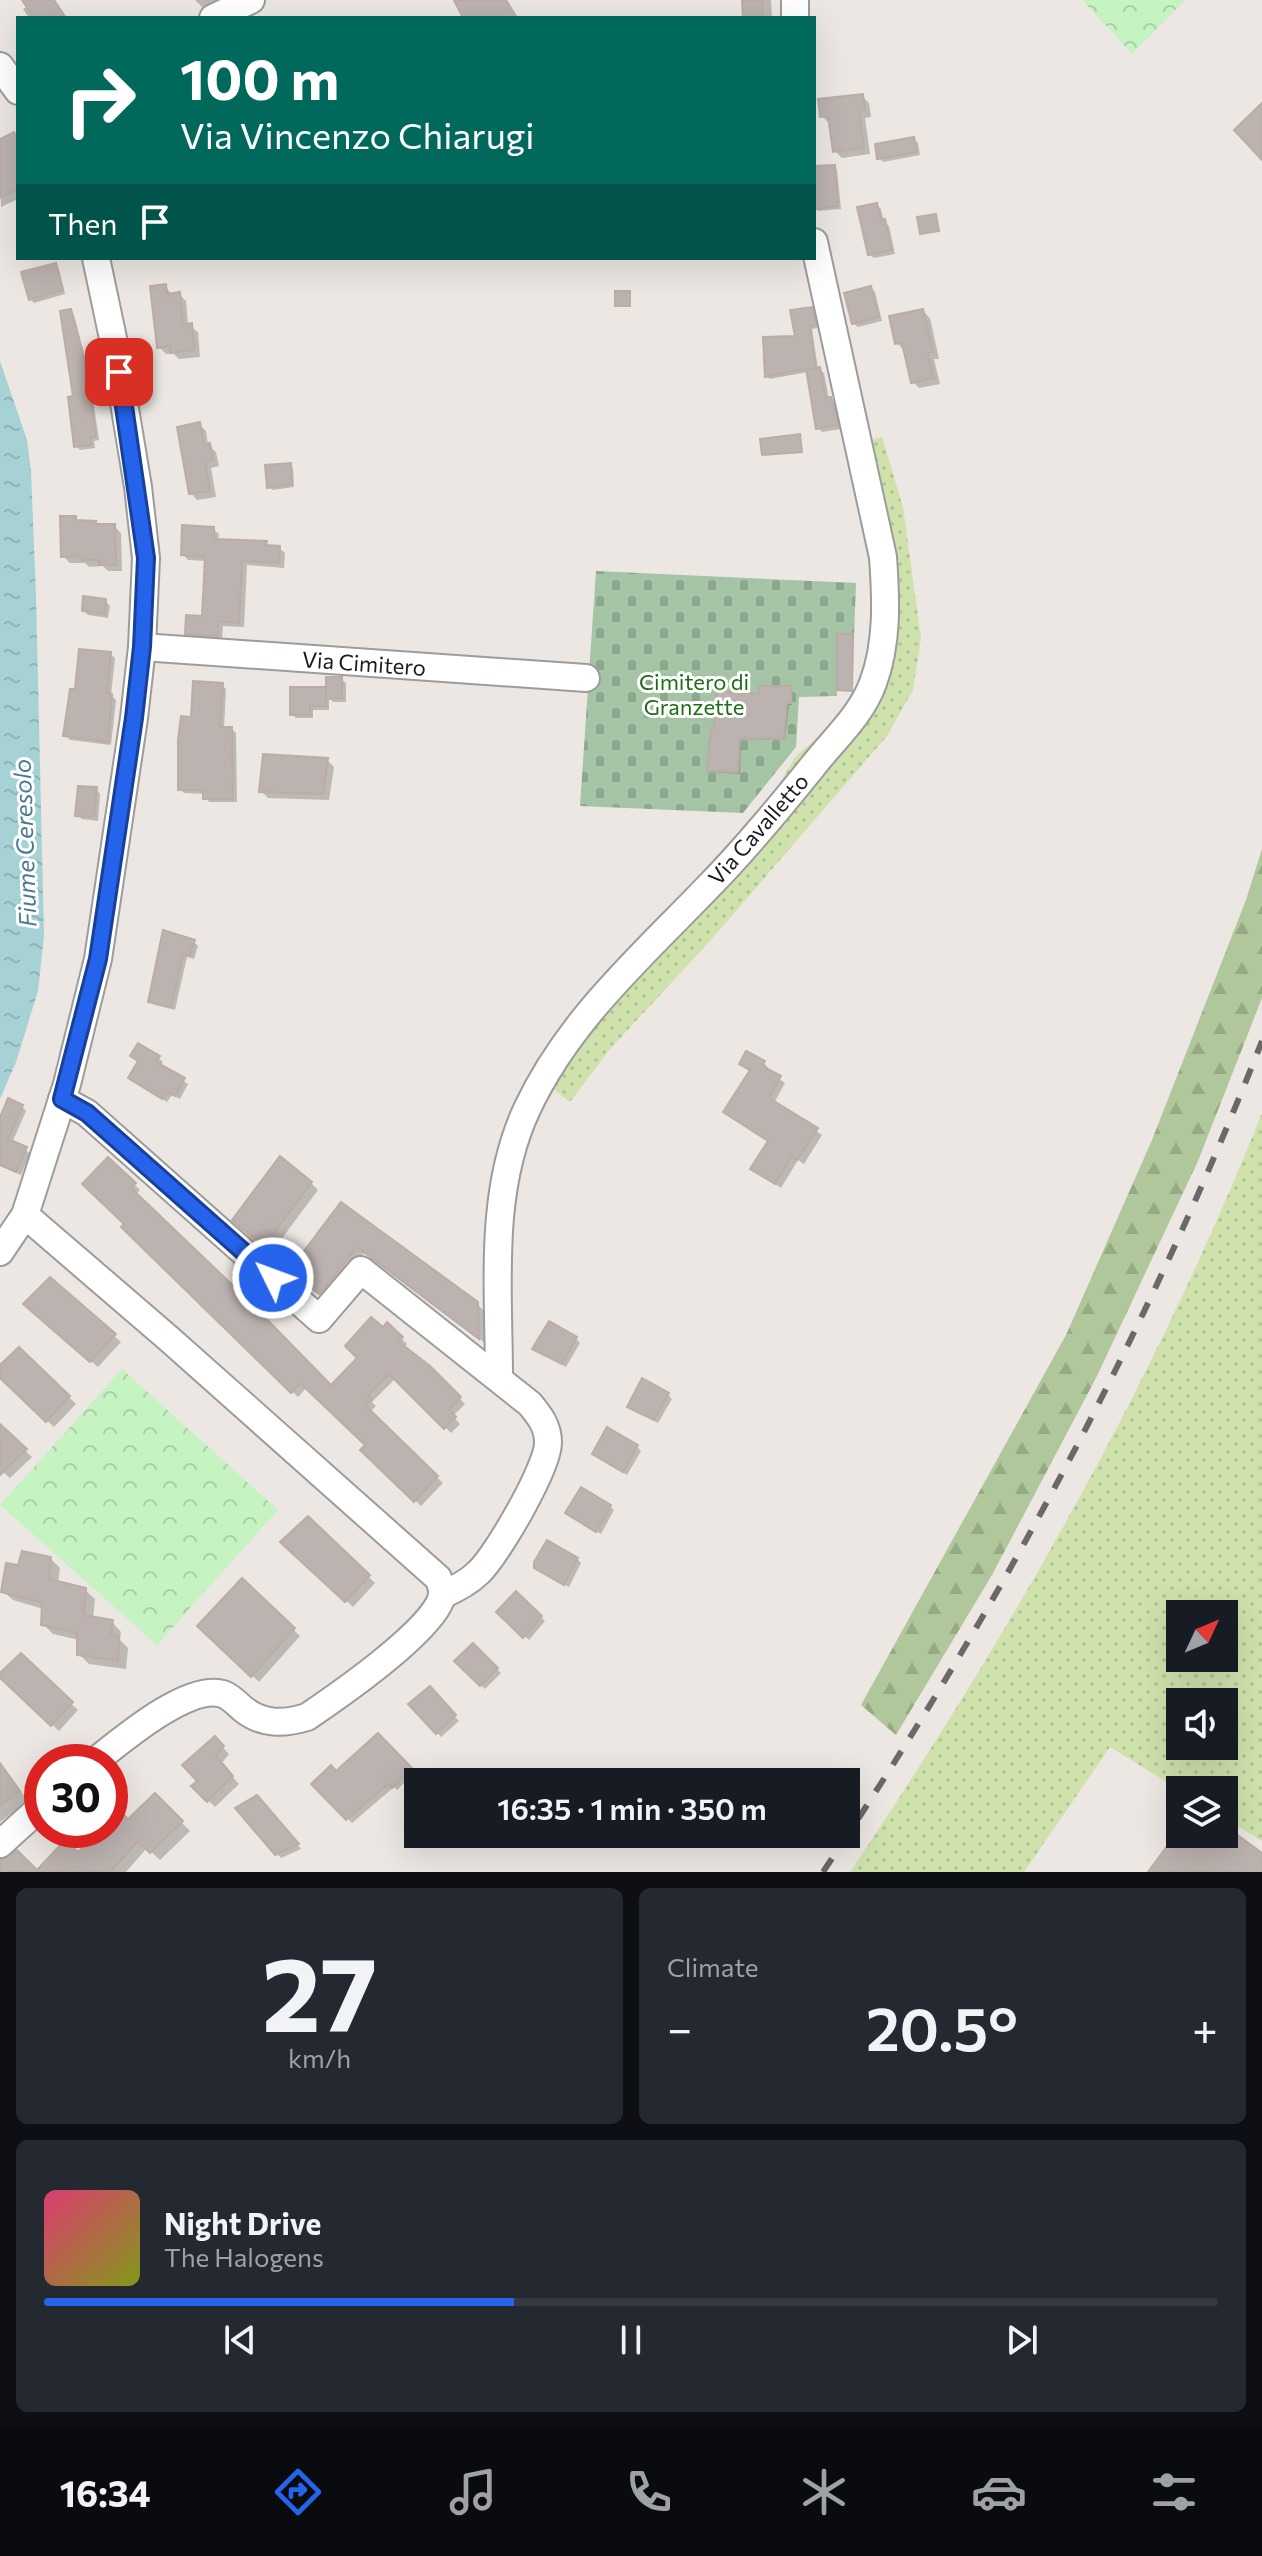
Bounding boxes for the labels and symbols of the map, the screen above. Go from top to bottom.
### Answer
pin [85,338,153,406]
street label: Via Cimitero [301,645,427,681]
park label: Cimitero di Granzette [639,668,749,720]
water label: Fiume Ceresolo [7,758,41,928]
street label: Via Cavalletto [702,768,814,890]
position arrow [231,1236,315,1320]
north arrow [1166,1600,1238,1672]
speed limit sign: 30 [24,1744,128,1848]

